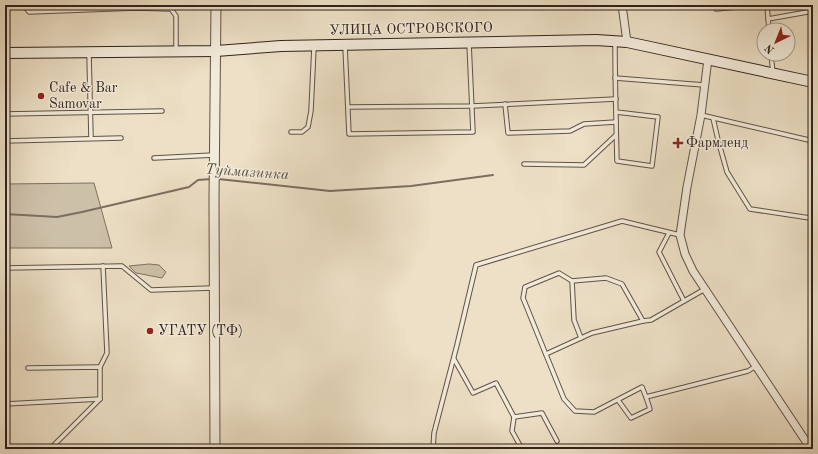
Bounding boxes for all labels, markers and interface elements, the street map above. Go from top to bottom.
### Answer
street label: УЛИЦА ОСТРОВСКОГО [329,21,493,37]
north arrow [756,22,796,62]
text: N [763,41,777,55]
place label: Cafe & Bar Samovar [49,81,118,111]
marker: Cafe & Bar Samovar [36,91,46,101]
place label: Фармленд [686,136,748,150]
marker: Фармленд [673,138,683,148]
water label: Туймазинка [204,163,290,183]
place label: УГАТУ (ТФ) [158,324,243,338]
marker: УГАТУ (ТФ) [145,326,155,336]

